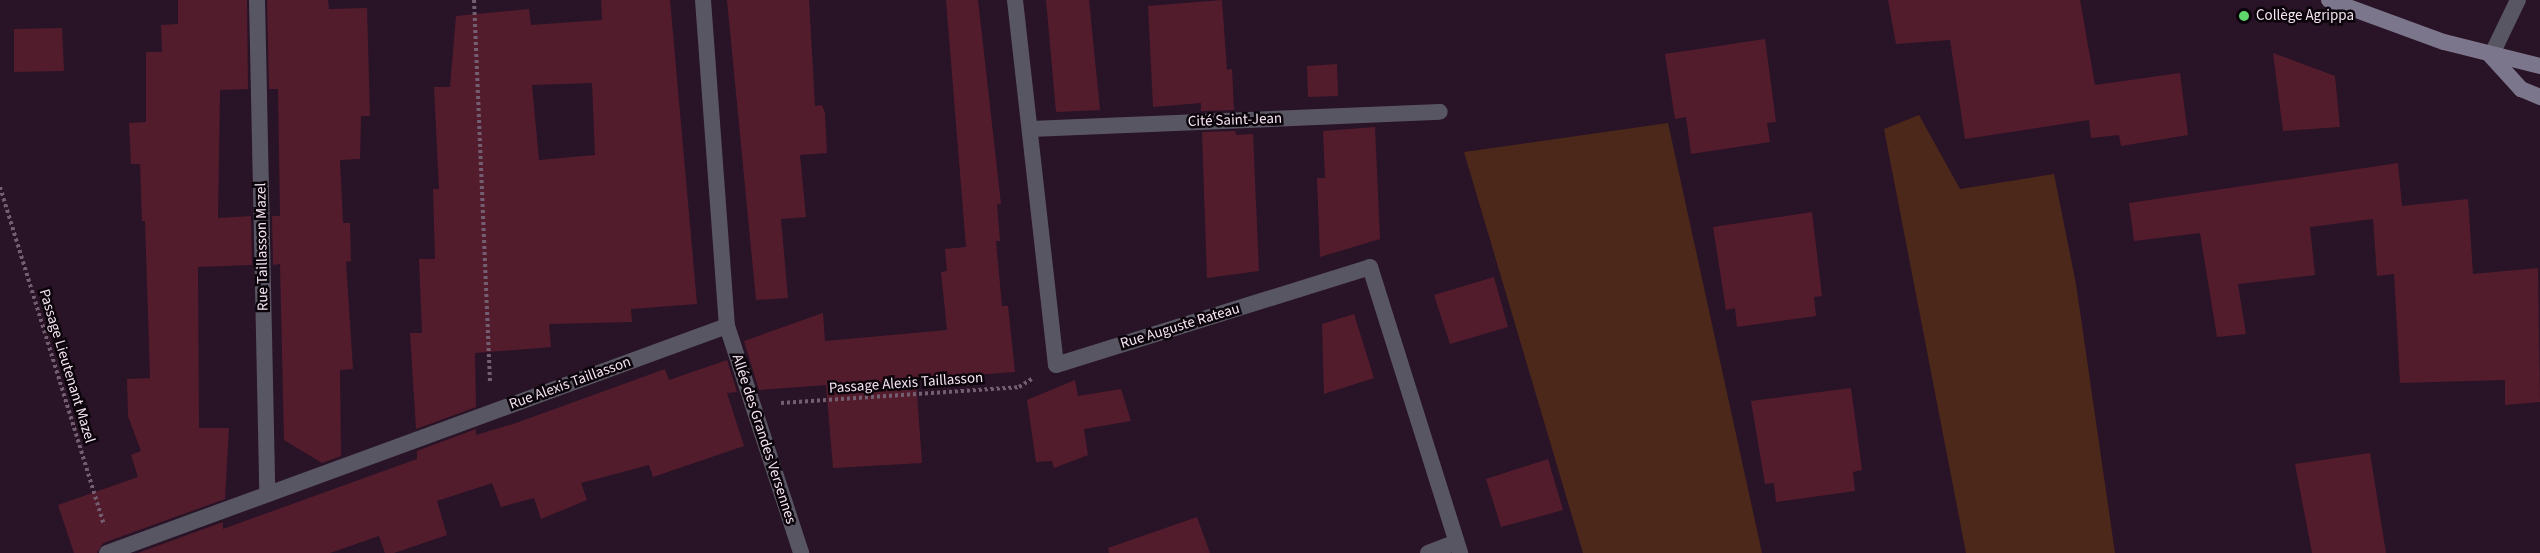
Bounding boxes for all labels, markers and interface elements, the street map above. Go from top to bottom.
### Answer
place label: Collège Agrippa [2256,7,2354,25]
marker: Collège Agrippa [2237,9,2251,23]
street label: Cité Saint-Jean [1188,109,1282,131]
street label: Rue Taillasson Mazel [252,183,272,311]
street label: Passage Lieutenant Mazel [35,287,99,445]
street label: Rue Auguste Rateau [1118,299,1242,353]
street label: Allée des Grandes Versennes [728,352,800,526]
street label: Rue Alexis Taillasson [507,353,633,413]
street label: Passage Alexis Taillasson [828,369,984,397]

